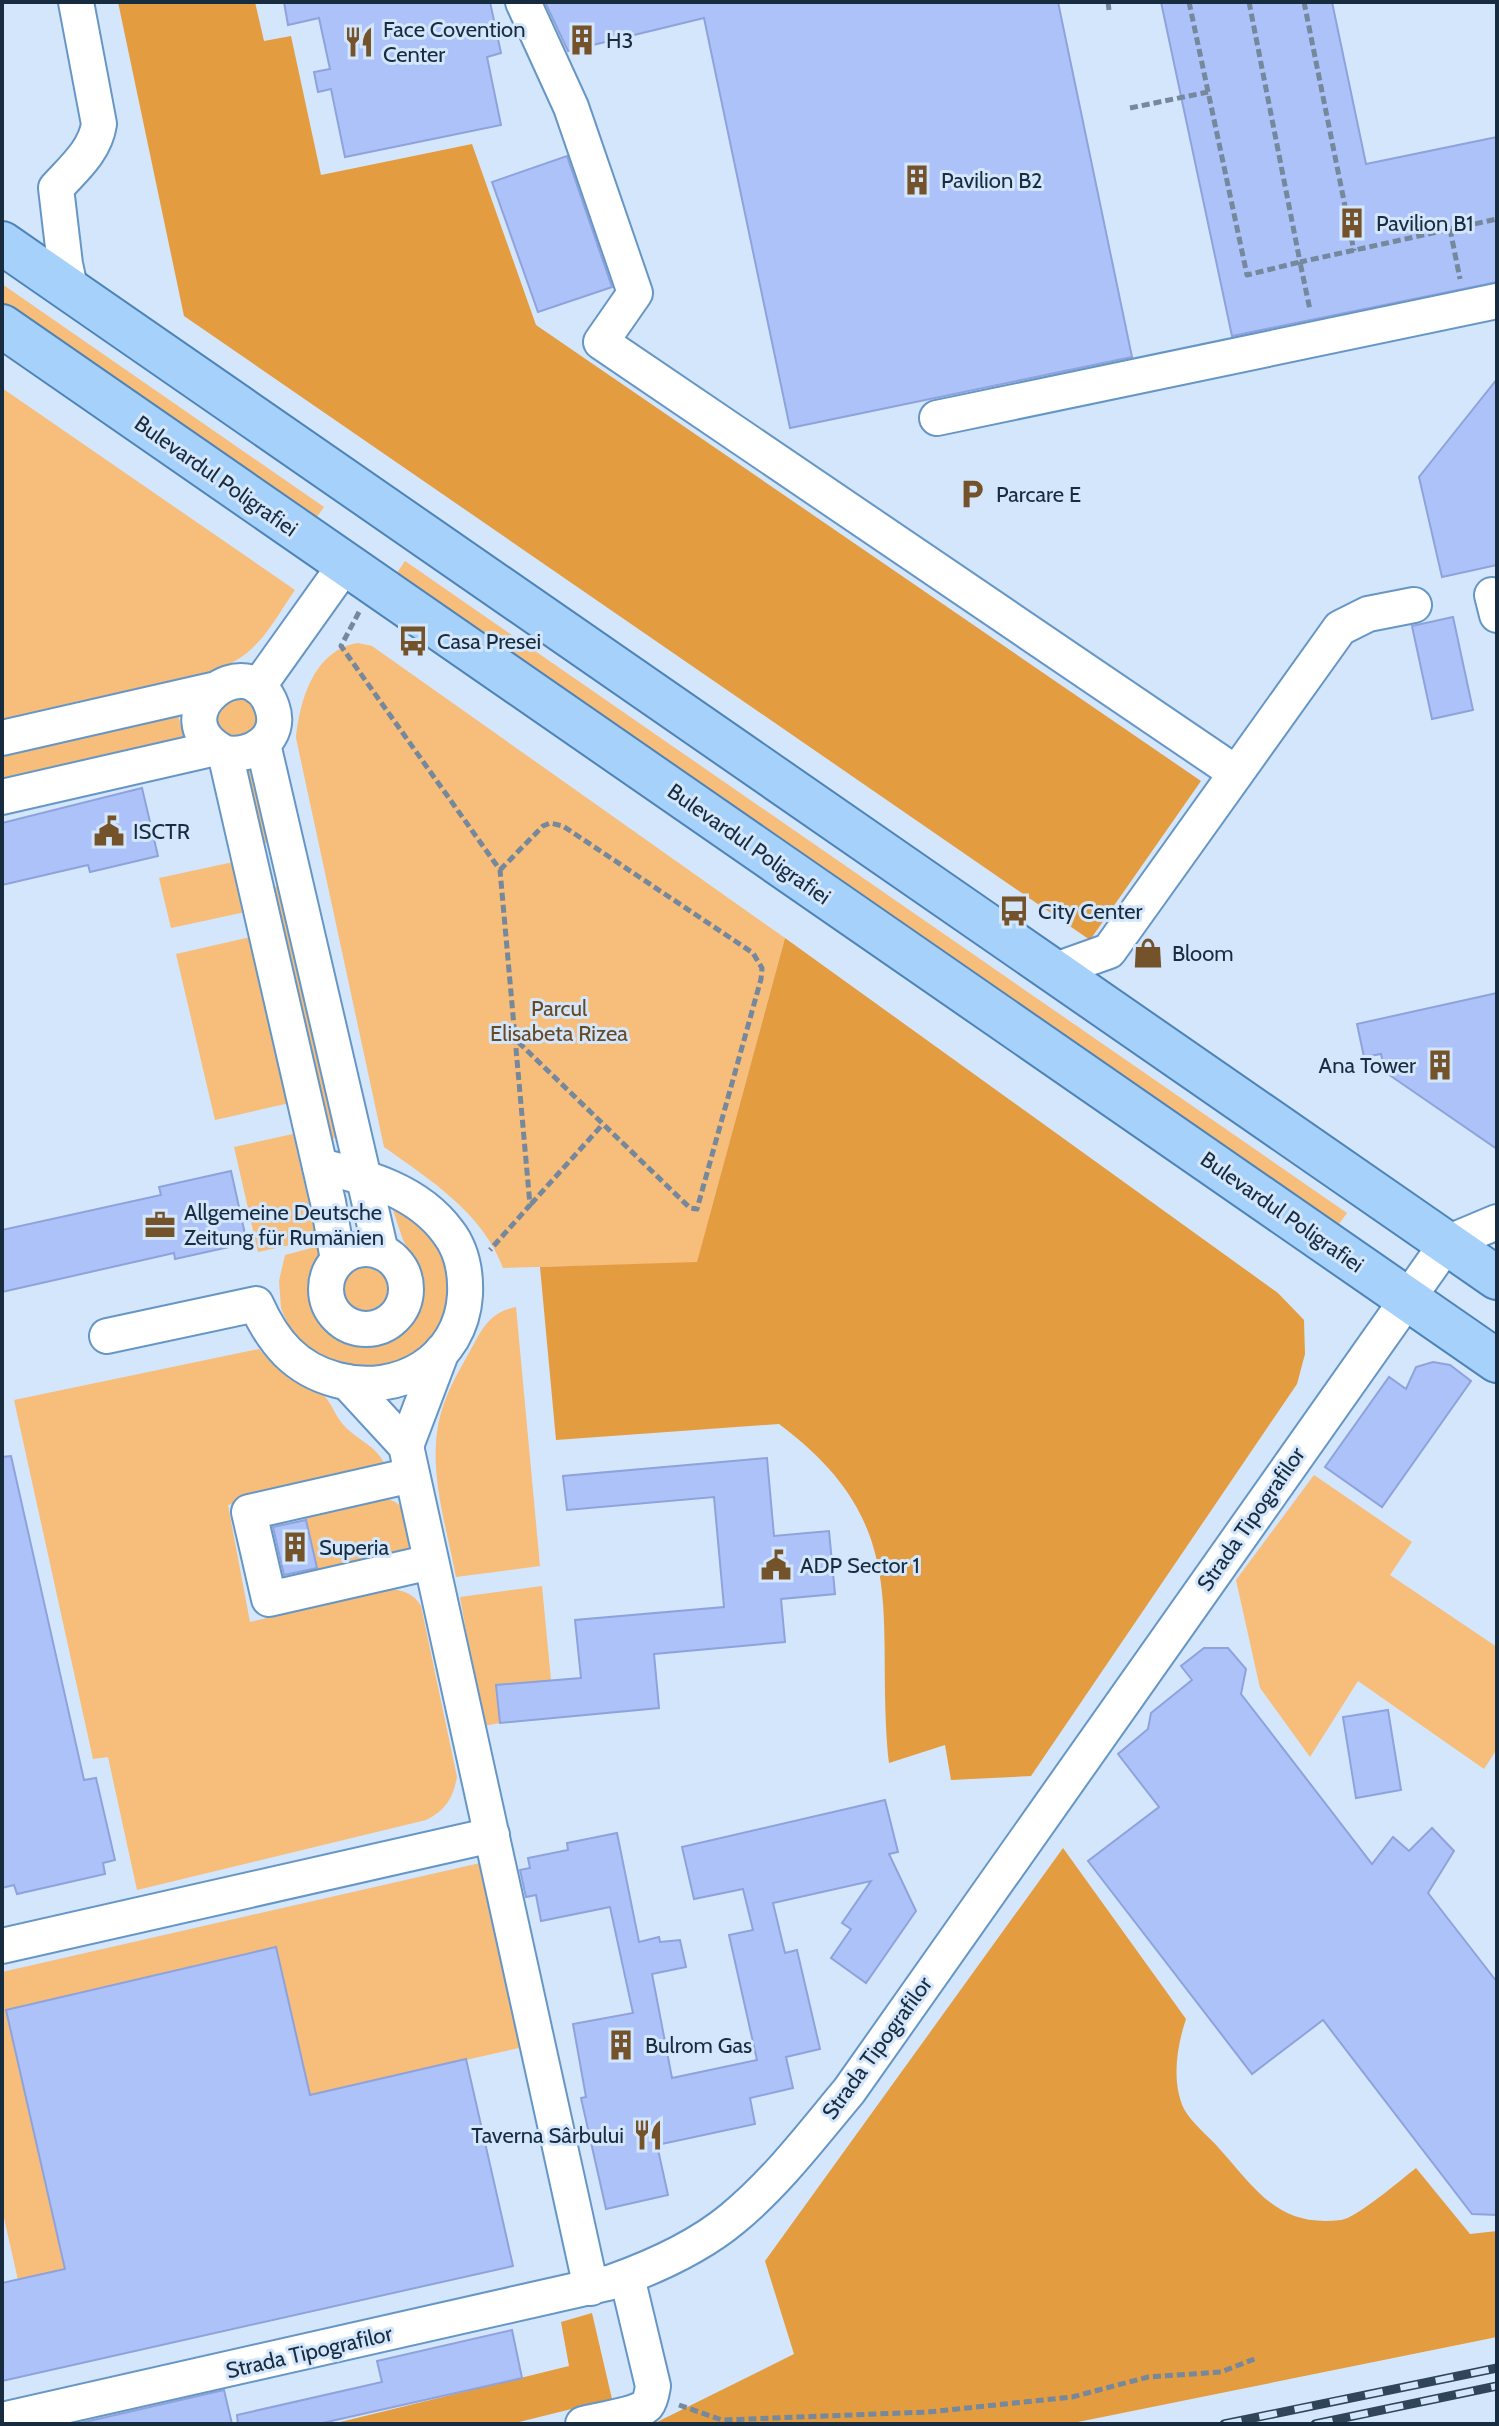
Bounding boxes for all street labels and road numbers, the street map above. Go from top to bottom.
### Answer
street label: Bulevardul Poligrafiei [129,410,303,542]
street label: Bulevardul Poligrafiei [662,778,836,910]
street label: Bulevardul Poligrafiei [1195,1146,1369,1278]
street label: Strada Tipografilor [1191,1442,1311,1596]
street label: Strada Tipografilor [816,1971,938,2125]
street label: Strada Tipografilor [223,2320,395,2384]

